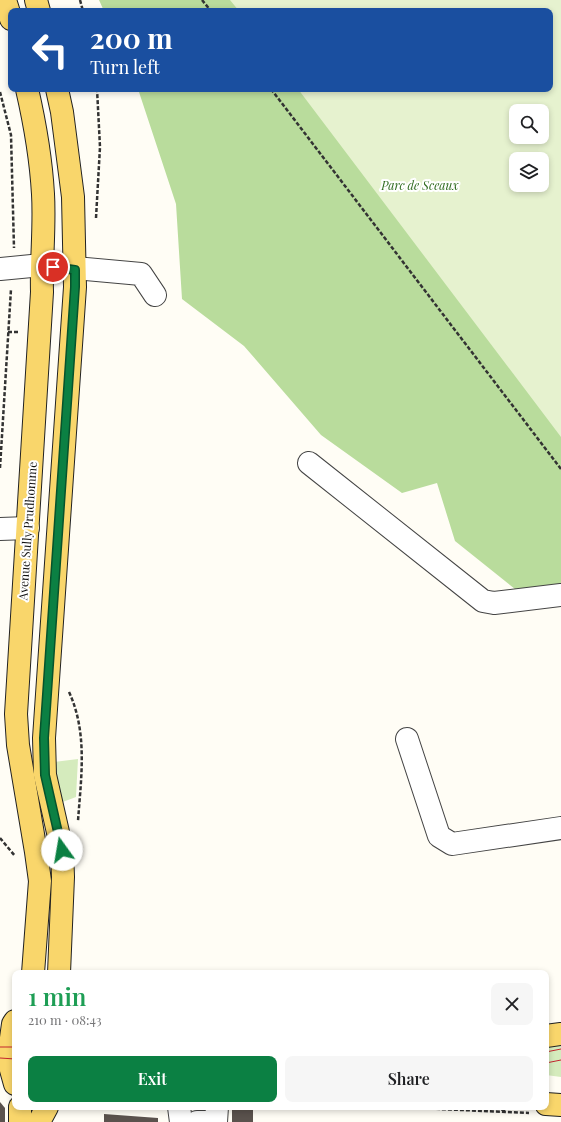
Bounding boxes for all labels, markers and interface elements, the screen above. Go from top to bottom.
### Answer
text: 200 m [90,19,173,56]
icon: left [24,24,76,76]
text: Turn left [90,55,160,79]
map controls [509,104,549,192]
button: search [509,104,549,144]
button: layers [509,152,549,192]
park label: Parc de Sceaux [380,177,459,193]
pin [36,250,70,284]
icon: arrive [42,256,64,278]
street label: Avenue Sully Prudhomme [14,461,40,602]
position arrow [41,829,83,871]
text: 1 min [28,980,86,1012]
button: close [491,983,533,1025]
text: 210 m · 08:43 [28,1011,102,1028]
button: Exit [28,1056,277,1102]
button: Share [285,1056,533,1102]

